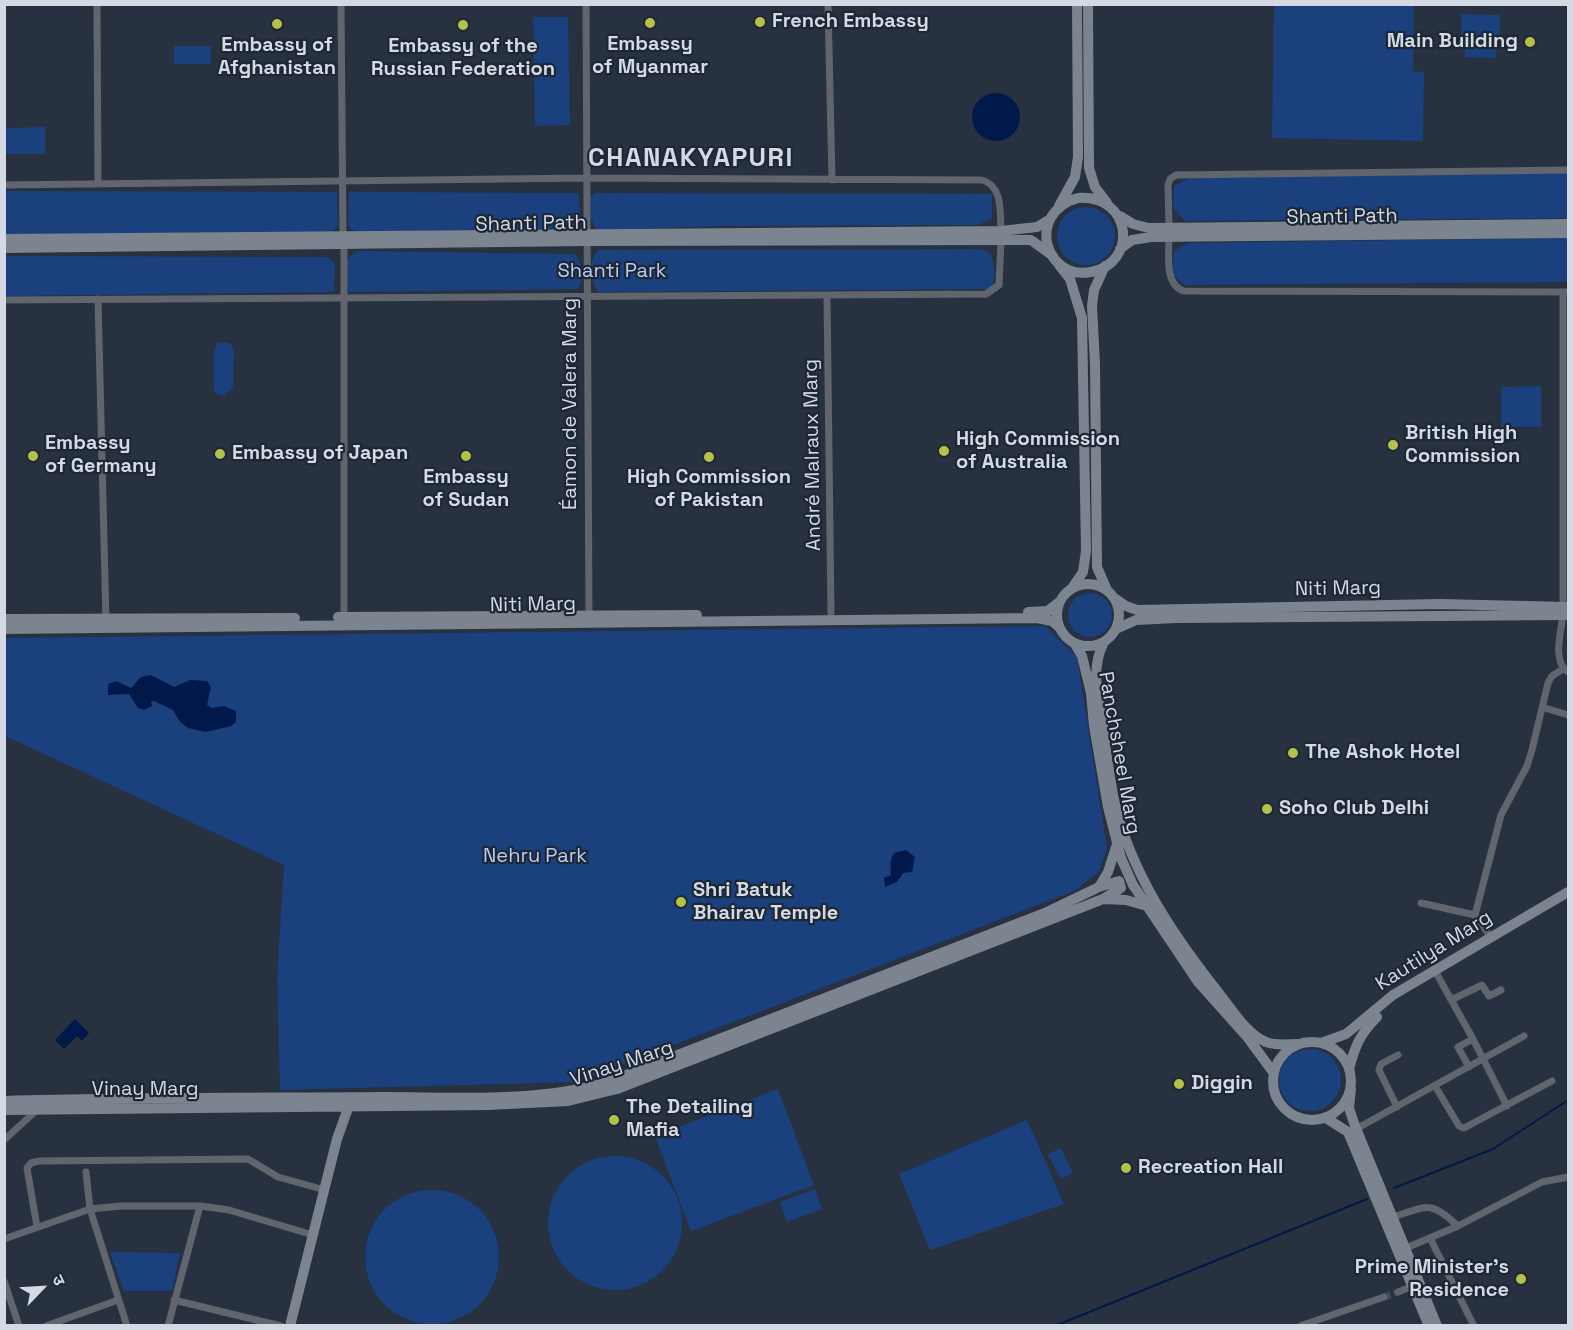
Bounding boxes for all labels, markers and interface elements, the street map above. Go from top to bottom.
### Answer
place label: French Embassy [772,10,929,34]
marker: French Embassy [753,15,767,29]
marker: Embassy of Myanmar [643,16,657,30]
marker: Embassy of Afghanistan [270,17,284,31]
marker: Embassy of the Russian Federation [456,18,470,32]
place label: Main Building [1387,30,1518,54]
place label: Embassy of Myanmar [592,33,708,80]
place label: Embassy of Afghanistan [218,34,336,81]
place label: Embassy of the Russian Federation [371,35,555,82]
marker: Main Building [1523,35,1537,49]
district label: CHANAKYAPURI [588,143,794,175]
street label: Shanti Path [1286,204,1398,230]
street label: Shanti Path [475,211,587,237]
park label: Shanti Park [558,260,666,284]
street label: Éamon de Valera Marg [559,298,583,510]
street label: André Malraux Marg [799,359,827,551]
place label: British High Commission [1405,422,1520,469]
place label: High Commission of Australia [956,428,1120,475]
place label: Embassy of Germany [45,432,157,479]
marker: British High Commission [1386,438,1400,452]
place label: Embassy of Japan [232,442,408,466]
marker: High Commission of Australia [937,444,951,458]
marker: Embassy of Japan [213,447,227,461]
marker: Embassy of Germany [26,449,40,463]
marker: Embassy of Sudan [459,449,473,463]
marker: High Commission of Pakistan [702,450,716,464]
place label: Embassy of Sudan [423,466,509,513]
place label: High Commission of Pakistan [627,466,791,513]
street label: Niti Marg [1295,576,1381,602]
street label: Niti Marg [490,592,576,618]
street label: Panchsheel Marg [1093,670,1145,836]
place label: The Ashok Hotel [1305,741,1460,765]
marker: The Ashok Hotel [1286,746,1300,760]
place label: Soho Club Delhi [1279,797,1429,821]
marker: Soho Club Delhi [1260,802,1274,816]
park label: Nehru Park [483,845,587,869]
place label: Shri Batuk Bhairav Temple [693,879,838,926]
marker: Shri Batuk Bhairav Temple [674,895,688,909]
street label: Kautilya Marg [1372,906,1496,996]
street label: Vinay Marg [567,1036,677,1092]
place label: Diggin [1191,1072,1253,1096]
marker: Diggin [1172,1077,1186,1091]
street label: Vinay Marg [92,1078,198,1102]
place label: The Detailing Mafia [626,1096,753,1143]
marker: The Detailing Mafia [607,1113,621,1127]
place label: Recreation Hall [1138,1156,1283,1180]
marker: Recreation Hall [1119,1161,1133,1175]
place label: Prime Minister's Residence [1355,1256,1509,1303]
north arrow [12,1258,72,1318]
text: उ [47,1271,70,1289]
marker: Prime Minister's Residence [1514,1272,1528,1286]

